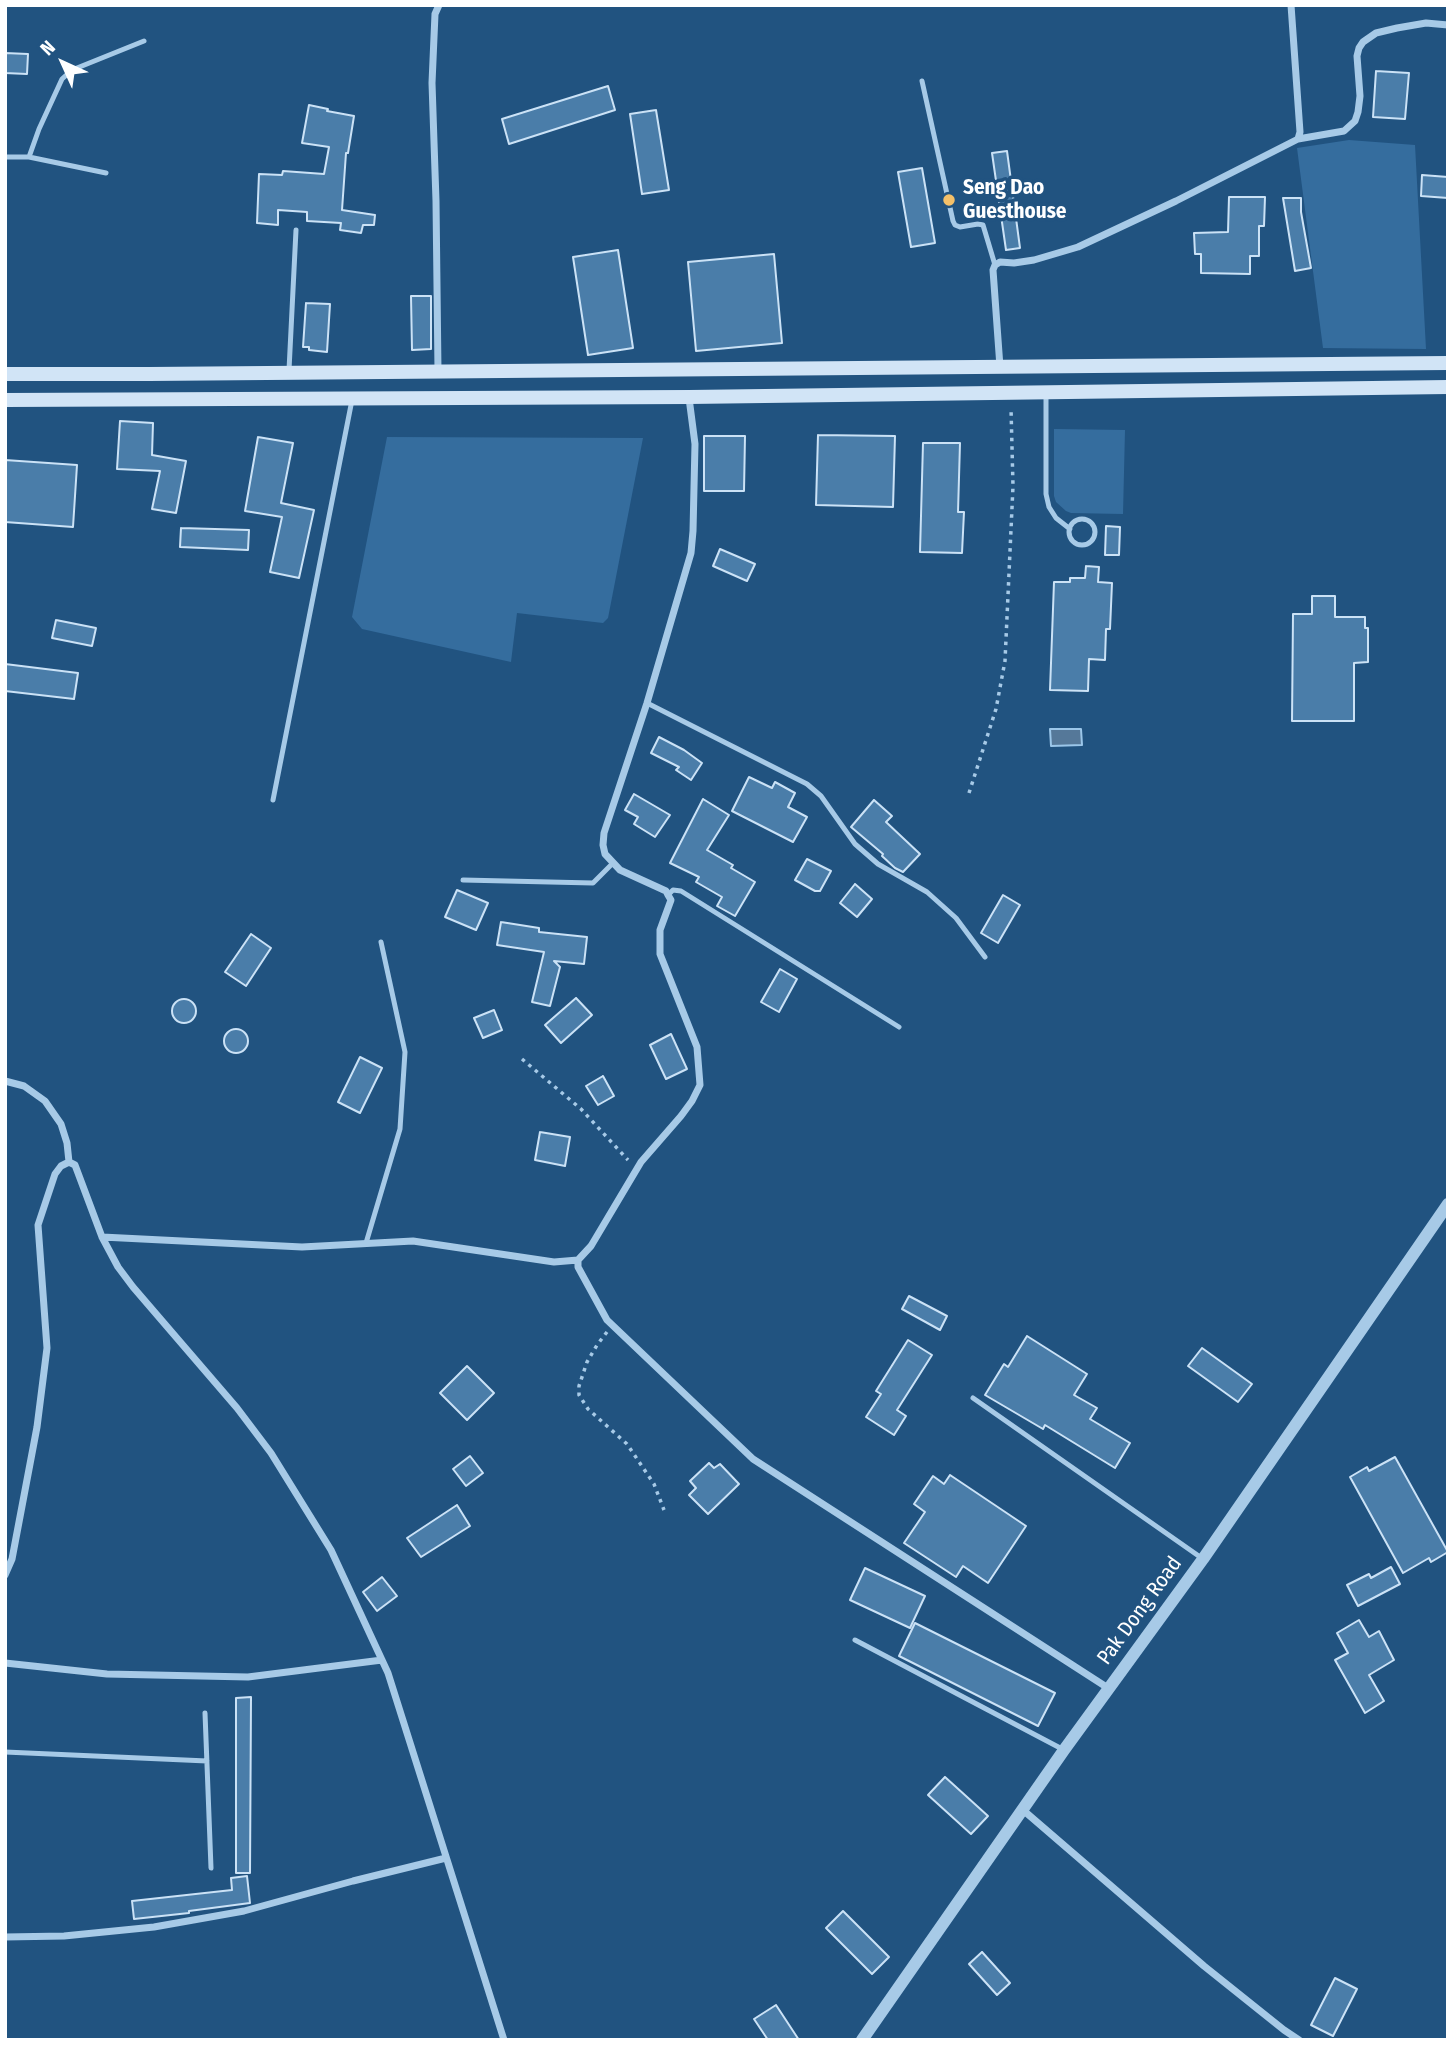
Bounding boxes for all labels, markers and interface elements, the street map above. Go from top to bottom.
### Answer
north arrow [28,28,98,98]
text: N [36,36,60,60]
place label: Seng Dao Guesthouse [963,175,1066,225]
marker: Seng Dao Guesthouse [941,192,957,208]
street label: Pak Dong Road [1092,1552,1188,1670]

